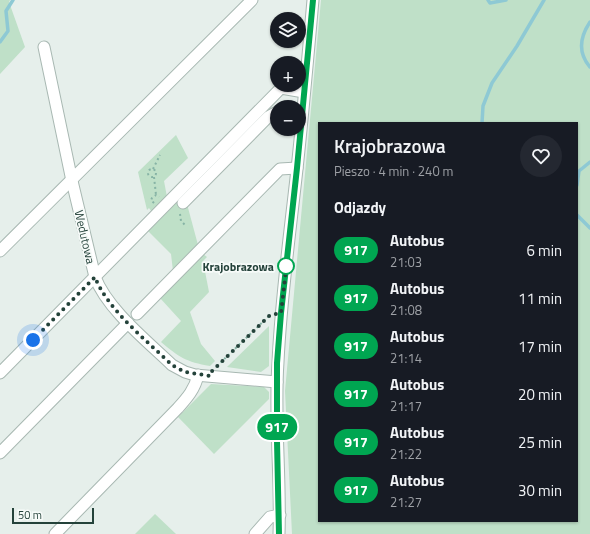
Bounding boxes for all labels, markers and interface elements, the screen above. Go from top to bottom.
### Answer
map controls [270,12,306,136]
button: layers [270,12,306,48]
button: + [270,56,306,92]
button: − [270,100,306,136]
text: Krajobrazowa [334,131,446,160]
button: heart [520,135,562,177]
text: Pieszo · 4 min · 240 m [334,161,453,181]
text: Odjazdy [334,196,386,219]
street label: Wedutowa [70,208,100,266]
text: Autobus [390,229,444,252]
text: 917 [344,239,368,260]
text: 6 min [526,239,562,262]
text: 21:03 [390,252,422,272]
place label: Krajobrazowa [203,257,274,276]
marker: Krajobrazowa [277,257,295,275]
text: Autobus [390,277,444,300]
text: 917 [344,287,368,308]
text: 11 min [518,287,562,310]
text: 21:08 [390,300,422,320]
text: Autobus [390,325,444,348]
your location [23,330,43,350]
text: 917 [344,335,368,356]
text: 17 min [518,335,562,358]
text: 21:14 [390,348,422,368]
text: Autobus [390,373,444,396]
text: 917 [344,383,368,404]
text: 20 min [518,383,562,406]
text: 21:17 [390,396,422,416]
line badge: 917 [254,414,300,440]
text: 917 [265,416,289,437]
text: Autobus [390,421,444,444]
text: 917 [344,431,368,452]
text: 25 min [518,431,562,454]
text: 21:22 [390,444,422,464]
text: Autobus [390,469,444,492]
text: 917 [344,479,368,500]
text: 30 min [518,479,562,502]
text: 21:27 [390,492,422,512]
scale bar [12,506,94,525]
text: 50 m [18,507,42,523]

